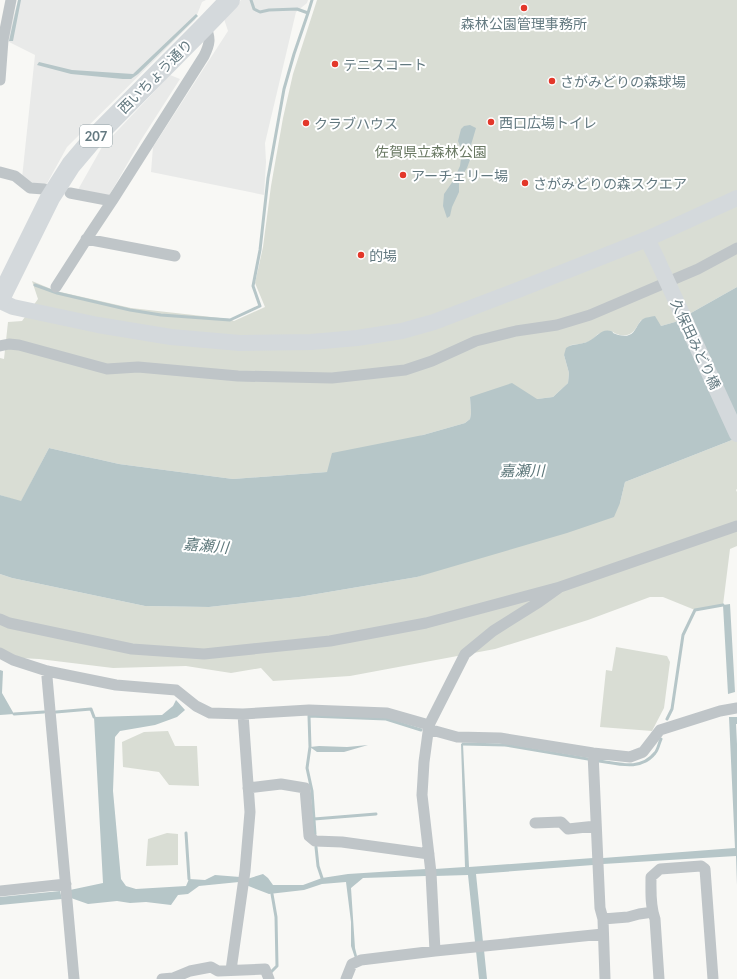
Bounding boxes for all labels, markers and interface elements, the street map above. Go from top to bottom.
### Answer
marker: 森林公園管理事務所 [519,3,529,13]
place label: 森林公園管理事務所 [461,15,587,32]
street label: 西いちょう通り [114,35,196,117]
place label: テニスコート [343,56,427,73]
marker: テニスコート [330,59,340,69]
place label: さがみどりの森球場 [560,73,686,90]
marker: さがみどりの森球場 [547,76,557,86]
place label: 西口広場トイレ [499,114,597,131]
place label: クラブハウス [314,115,398,132]
marker: 西口広場トイレ [486,117,496,127]
marker: クラブハウス [301,118,311,128]
road number: 207 [80,125,112,147]
park label: 佐賀県立森林公園 [375,143,487,160]
place label: アーチェリー場 [411,167,508,184]
marker: アーチェリー場 [398,170,408,180]
place label: さがみどりの森スクエア [533,175,687,192]
marker: さがみどりの森スクエア [520,178,530,188]
place label: 的場 [369,247,397,264]
marker: 的場 [356,250,366,260]
street label: 久保田みどり橋 [668,296,724,392]
water label: 嘉瀬川 [499,461,546,479]
water label: 嘉瀬川 [183,534,231,556]

